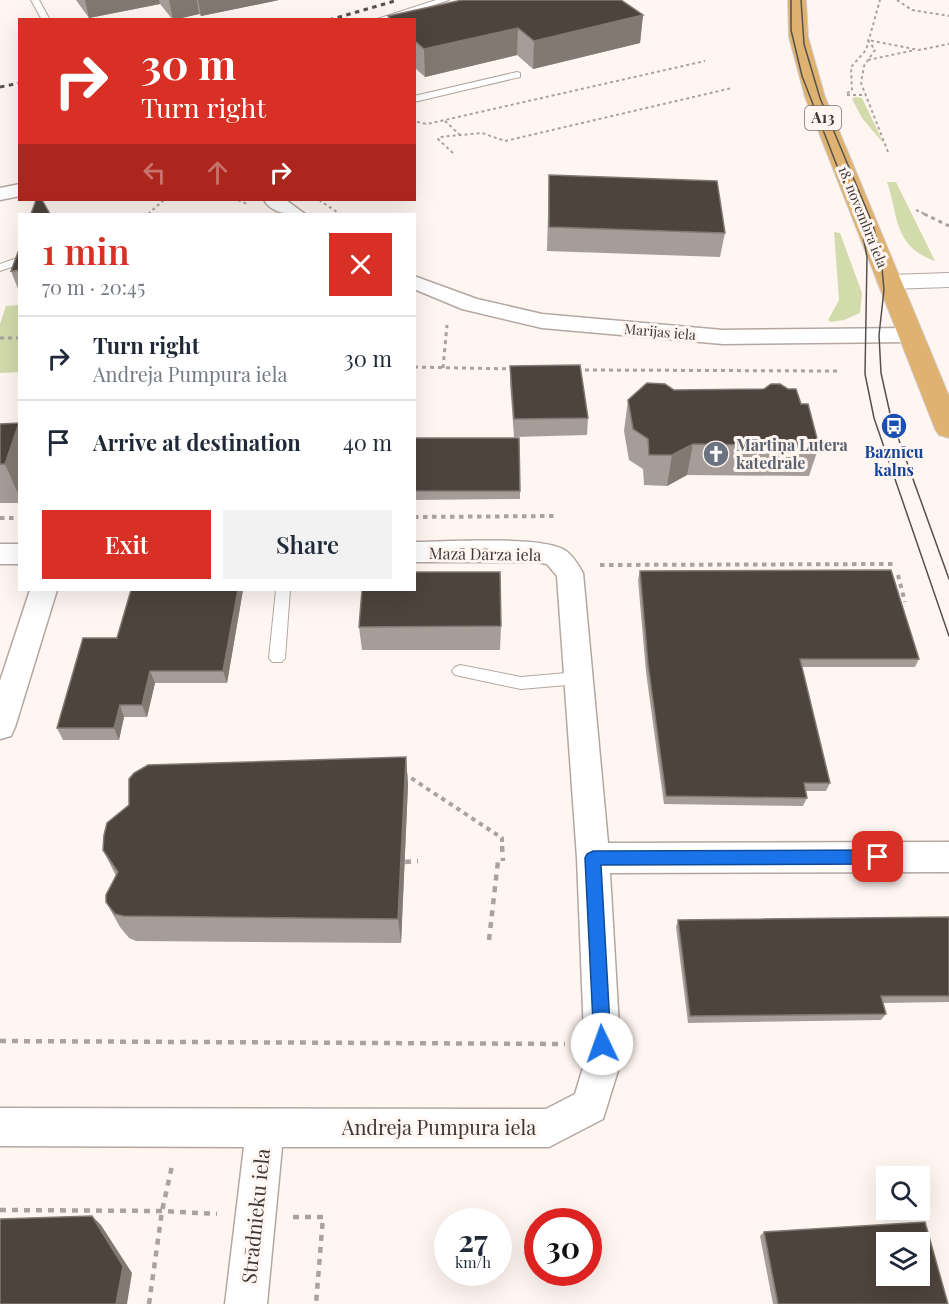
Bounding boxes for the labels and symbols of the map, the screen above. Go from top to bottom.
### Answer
road number: A13 [805,106,841,130]
street label: 18. novembra iela [834,163,893,271]
street label: Marijas iela [623,319,697,344]
bus stop icon: Baznīcu kalns [879,411,909,441]
place label: Mārtiņa Lutera katedrāle [736,434,848,473]
church icon: Mārtiņa Lutera katedrāle [701,439,731,469]
place label: Baznīcu kalns [864,441,924,480]
street label: Mazā Dārza iela [429,542,541,565]
pin [852,831,903,882]
position arrow [570,1012,634,1076]
street label: Andreja Pumpura iela [341,1113,536,1140]
street label: Strādnieku iela [234,1147,275,1285]
speed limit sign: 30 [524,1208,602,1286]

